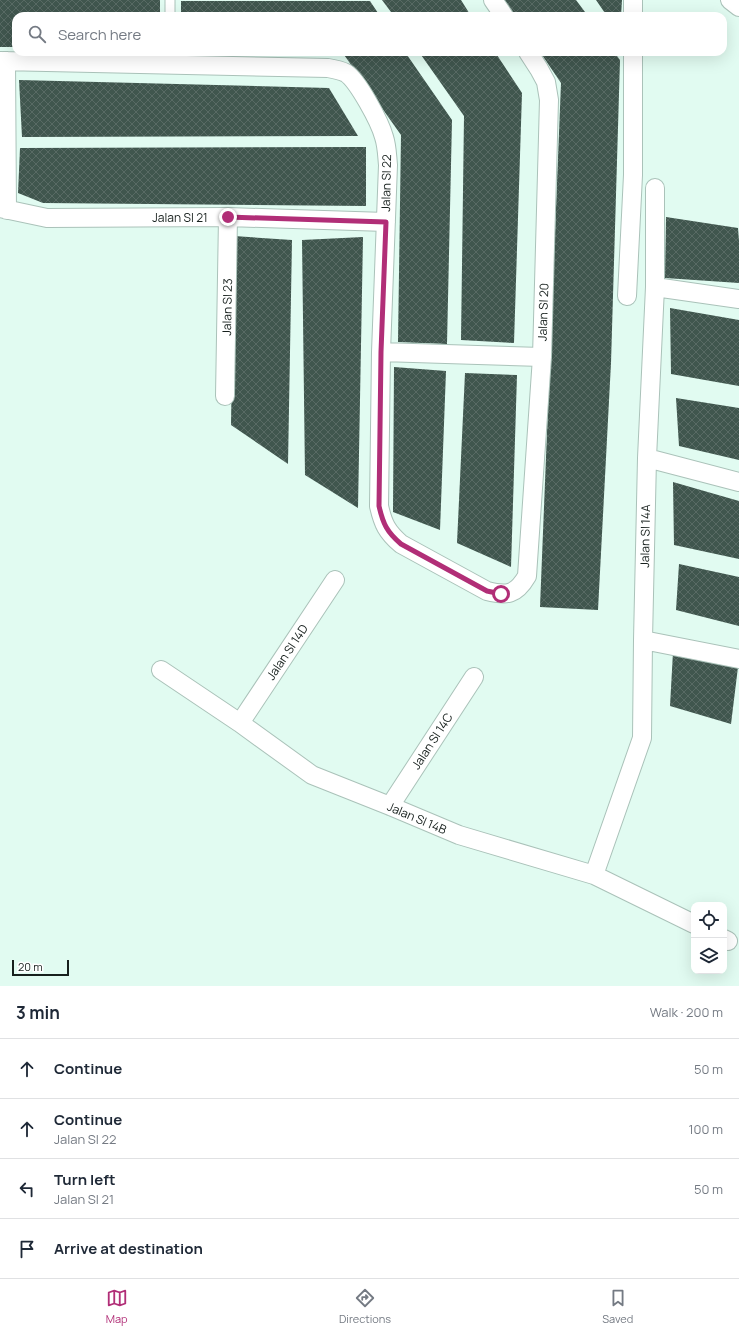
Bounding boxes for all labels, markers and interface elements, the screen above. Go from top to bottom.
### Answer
search box [12,12,727,56]
icon: search [26,23,48,45]
text: Search here [58,24,141,45]
street label: Jalan SI 22 [377,154,395,212]
route end [219,208,237,226]
street label: Jalan SI 21 [152,209,208,226]
street label: Jalan SI 23 [218,278,236,336]
street label: Jalan SI 20 [533,283,553,341]
street label: Jalan SI 14A [636,504,654,568]
route start [492,585,510,603]
street label: Jalan SI 14D [262,621,312,683]
street label: Jalan SI 14C [407,709,457,773]
street label: Jalan SI 14B [385,798,449,838]
map controls [691,902,727,974]
button: locate [691,902,727,938]
button: layers [691,938,727,974]
scale bar [12,958,69,977]
text: 20 m [18,959,43,974]
text: 3 min [16,1001,60,1024]
text: Walk · 200 m [650,1003,723,1021]
icon: ahead [16,1058,38,1080]
text: Continue [54,1058,122,1079]
text: 50 m [694,1060,723,1078]
text: Continue [54,1109,122,1130]
icon: ahead [16,1118,38,1140]
text: 100 m [688,1120,723,1138]
text: Jalan SI 22 [54,1130,116,1148]
text: Turn left [54,1169,116,1190]
icon: left [16,1178,38,1200]
text: 50 m [694,1180,723,1198]
text: Jalan SI 21 [54,1190,114,1208]
icon: arrive [16,1238,38,1260]
text: Arrive at destination [54,1238,203,1259]
tab: Map [106,1287,128,1326]
tab: Directions [339,1287,391,1326]
tab: Saved [602,1287,633,1326]

